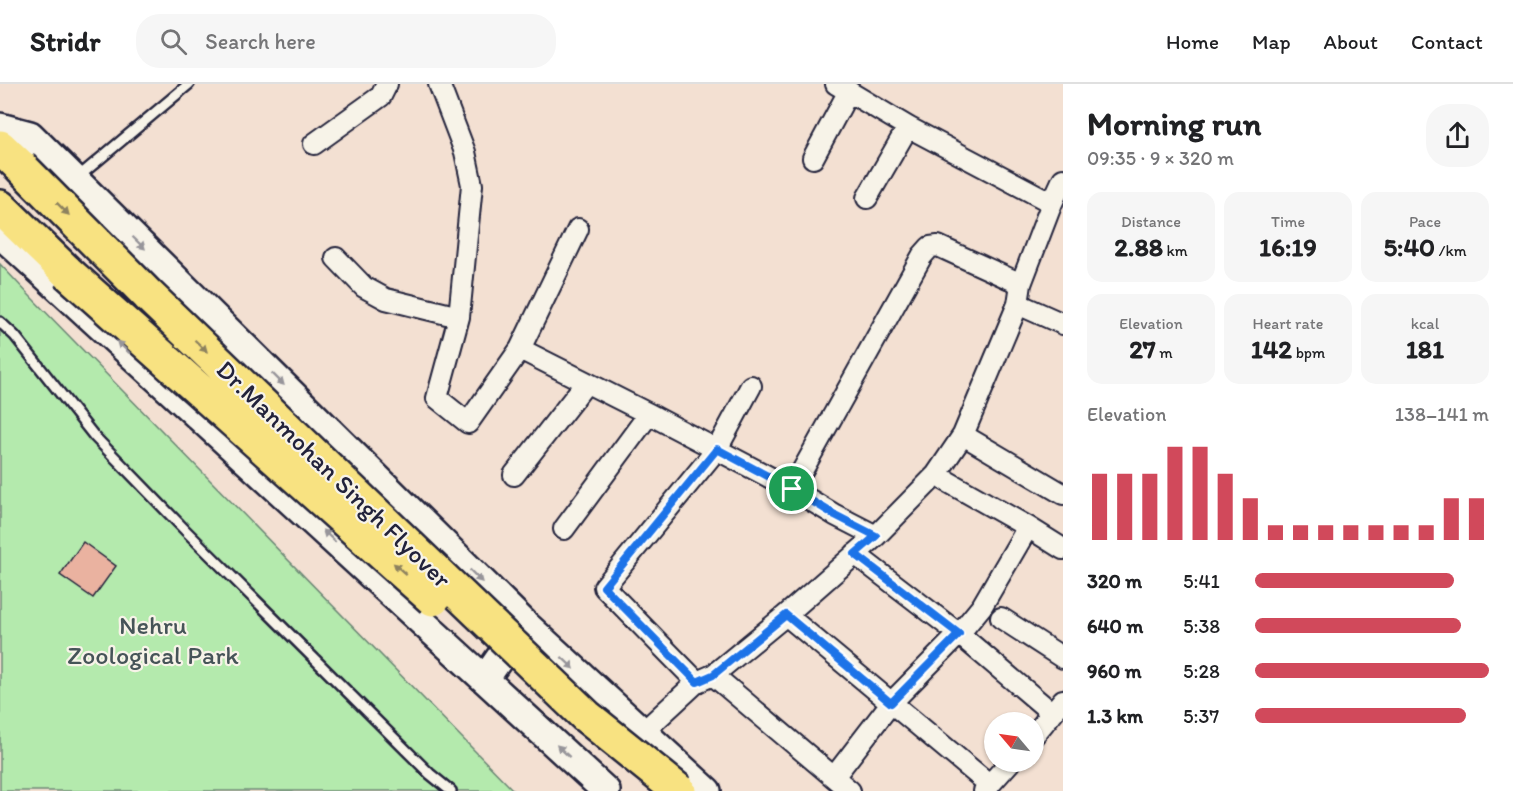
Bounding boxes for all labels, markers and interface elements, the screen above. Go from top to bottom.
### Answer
search box [136,14,556,68]
text: Stridr [30,24,100,58]
icon: search [157,25,190,58]
text: Search here [205,28,316,55]
text: Home [1166,29,1219,54]
text: Map [1252,29,1291,54]
text: About [1324,29,1378,54]
text: Contact [1411,29,1483,54]
text: Morning run [1087,104,1262,143]
button: share [1426,104,1489,167]
text: 09:35 · 9 × 320 m [1087,146,1234,170]
one-way arrow [55,201,69,215]
text: Distance [1121,212,1181,231]
text: Time [1271,212,1305,231]
text: Pace [1409,212,1441,231]
text: 2.88 [1114,231,1163,263]
text: 16:19 [1259,231,1317,263]
text: 5:40 [1383,231,1435,263]
one-way arrow [132,235,146,249]
text: km [1163,241,1188,260]
text: /km [1435,241,1467,260]
text: Elevation [1119,314,1183,333]
text: Heart rate [1253,314,1323,333]
text: kcal [1411,314,1439,333]
text: 27 [1129,333,1156,365]
text: 142 [1251,333,1292,365]
text: 181 [1406,333,1444,365]
one-way arrow [193,339,208,353]
one-way arrow [116,340,131,354]
text: m [1156,343,1173,362]
text: bpm [1292,343,1325,362]
street label: Dr.Manmohan Singh Flyover [210,353,459,595]
one-way arrow [271,372,285,386]
text: Elevation [1087,402,1166,426]
text: 138–141 m [1395,402,1489,426]
pin [766,463,817,514]
icon: arrive [775,472,808,505]
one-way arrow [322,530,337,543]
one-way arrow [393,563,408,576]
one-way arrow [469,568,483,582]
text: 320 m [1087,569,1142,593]
text: 5:41 [1183,569,1220,593]
park label: Nehru Zoological Park [67,609,239,671]
text: 640 m [1087,614,1143,638]
text: 5:38 [1183,614,1220,638]
one-way arrow [560,656,575,670]
text: 960 m [1087,659,1142,683]
text: 5:28 [1183,659,1220,683]
text: 1.3 km [1087,704,1143,728]
text: 5:37 [1183,704,1219,728]
north arrow [984,712,1044,772]
map controls [984,712,1044,772]
one-way arrow [556,745,571,758]

